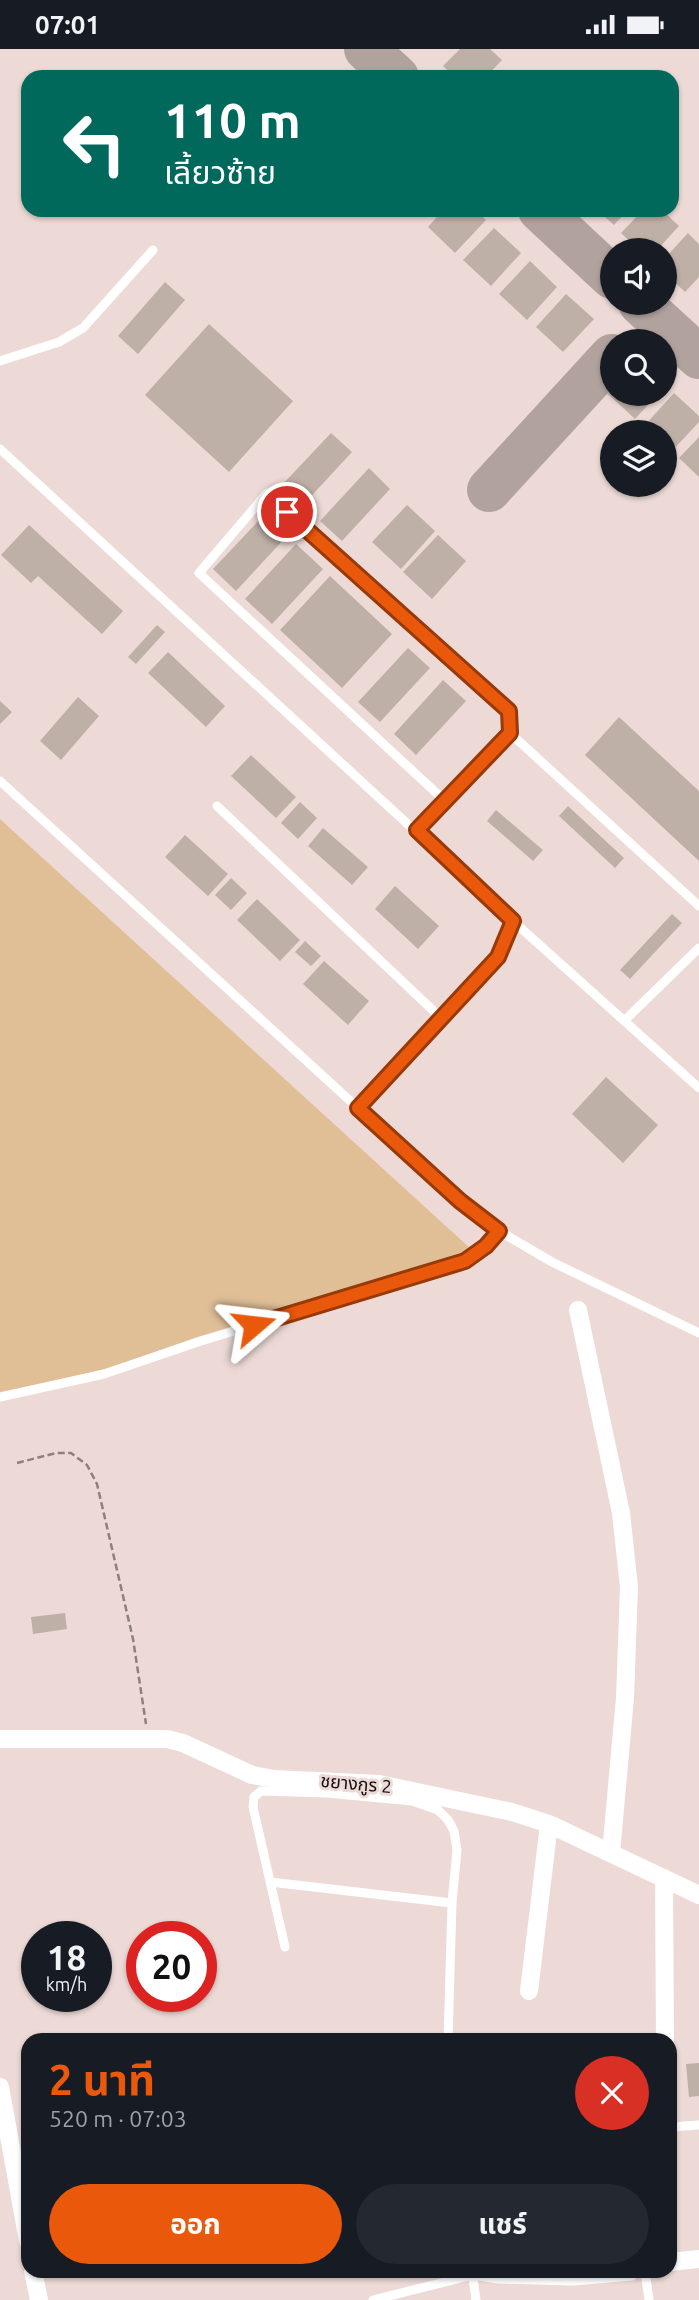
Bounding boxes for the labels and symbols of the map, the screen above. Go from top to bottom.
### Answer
pin [257,482,317,542]
position arrow [217,1288,291,1362]
street label: ชยางกูร 2 [319,1770,393,1799]
speed limit sign: 20 [126,1921,217,2012]

